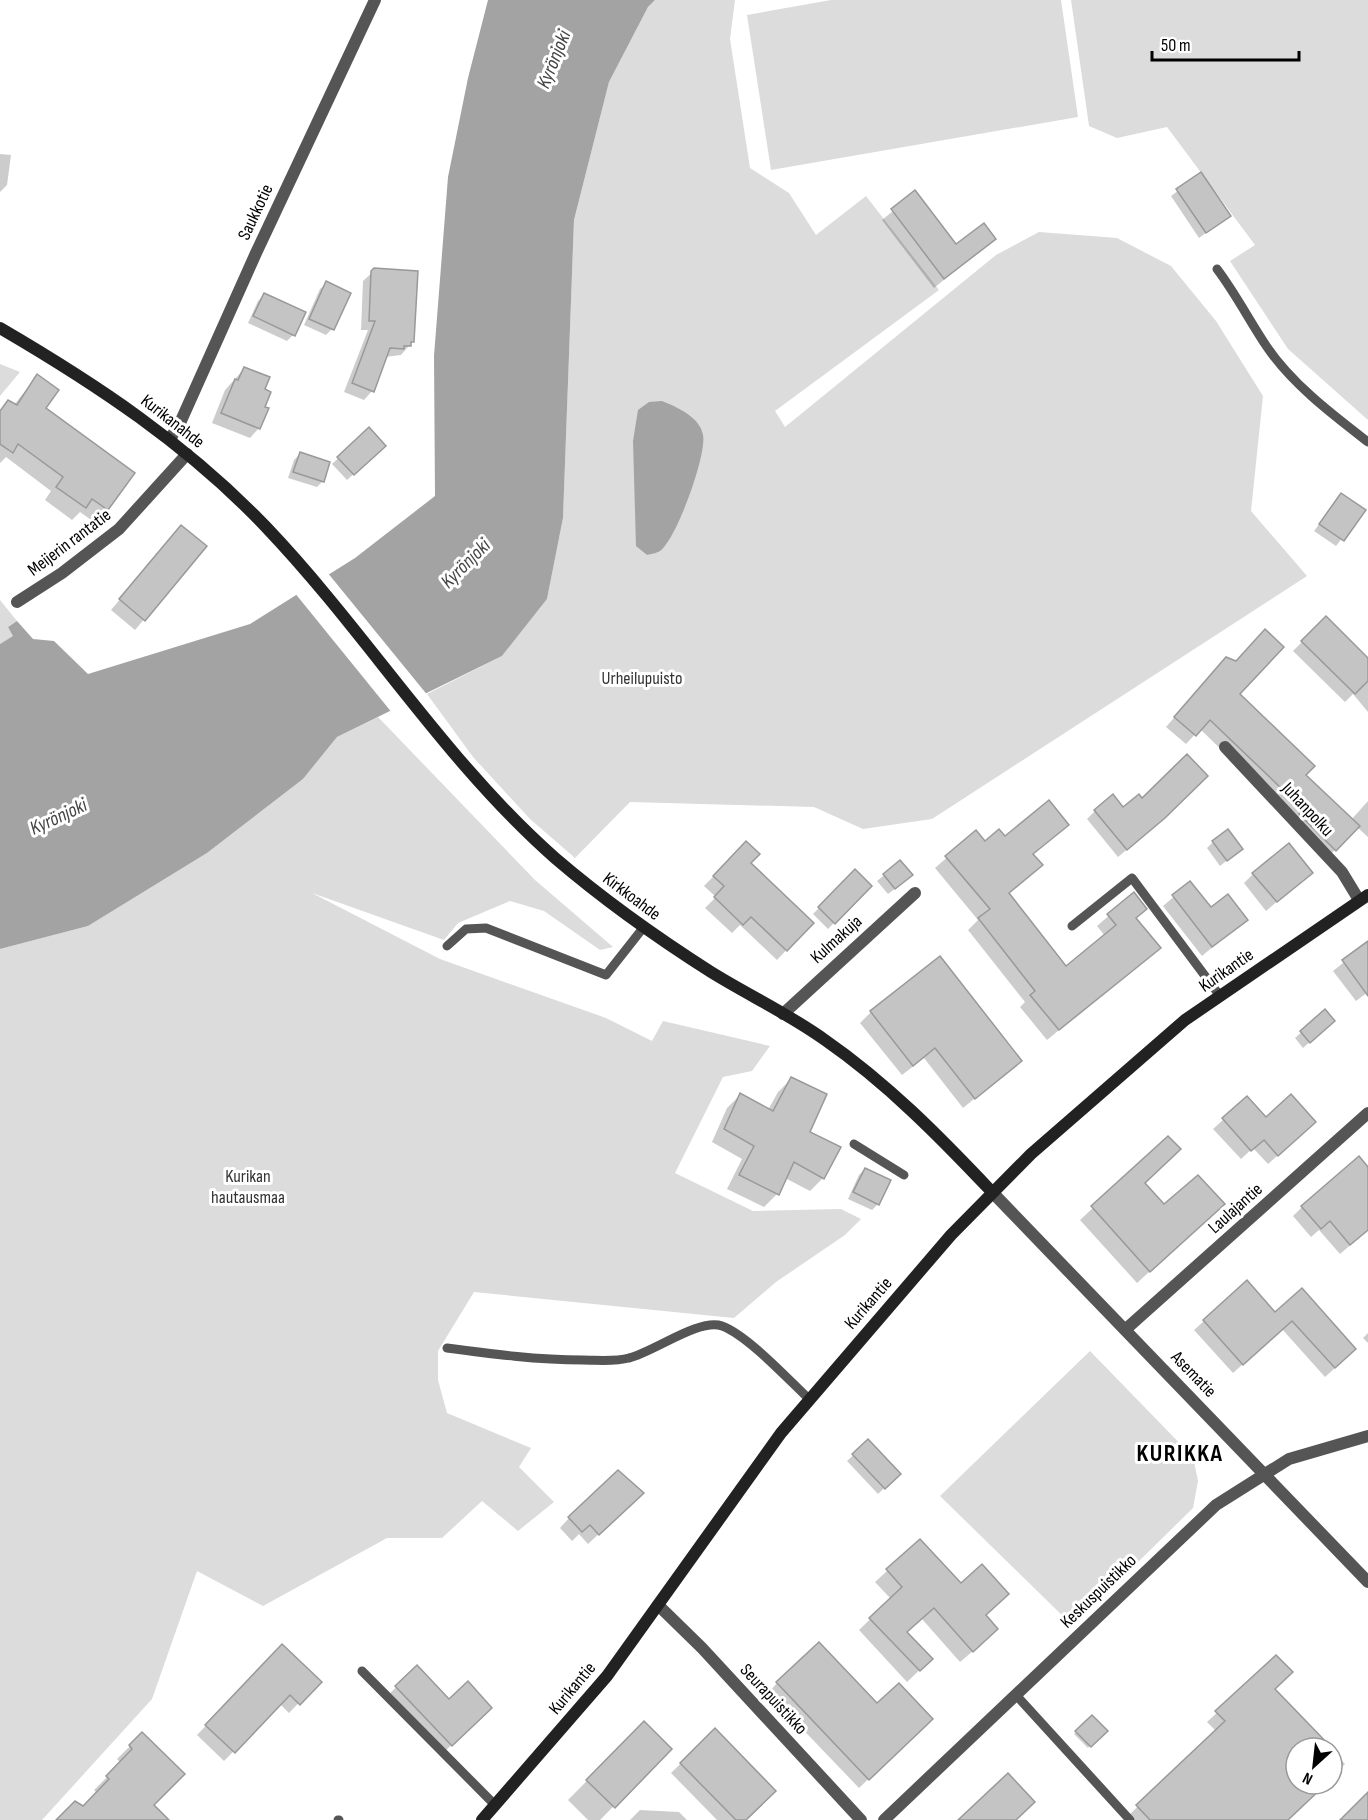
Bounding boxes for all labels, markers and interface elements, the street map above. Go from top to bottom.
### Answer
scale bar [1152,24,1299,62]
water label: Kyrönjoki [531,26,577,92]
text: 50 m [1161,35,1191,56]
street label: Saukkotie [233,181,277,243]
street label: Kurikanahde [137,390,209,453]
street label: Meijerin rantatie [24,504,115,581]
water label: Kyrönjoki [436,533,497,594]
park label: Urheilupuisto [602,668,682,689]
street label: Juhanpolku [1277,777,1338,841]
water label: Kyrönjoki [26,793,92,841]
street label: Kirkkoahde [599,868,665,925]
street label: Kulmakuja [806,911,866,968]
street label: Kurikantie [1195,944,1258,997]
park label: Kurikan hautausmaa [211,1166,285,1208]
street label: Laulajantie [1204,1179,1267,1238]
street label: Kurikantie [840,1273,897,1333]
street label: Asematie [1166,1346,1221,1402]
district label: KURIKKA [1137,1439,1223,1468]
street label: Keskuspuistikko [1056,1550,1141,1633]
street label: Kurikantie [545,1658,600,1719]
street label: Seurapuistikko [736,1660,812,1739]
north arrow [1284,1736,1344,1796]
text: N [1300,1768,1316,1788]

